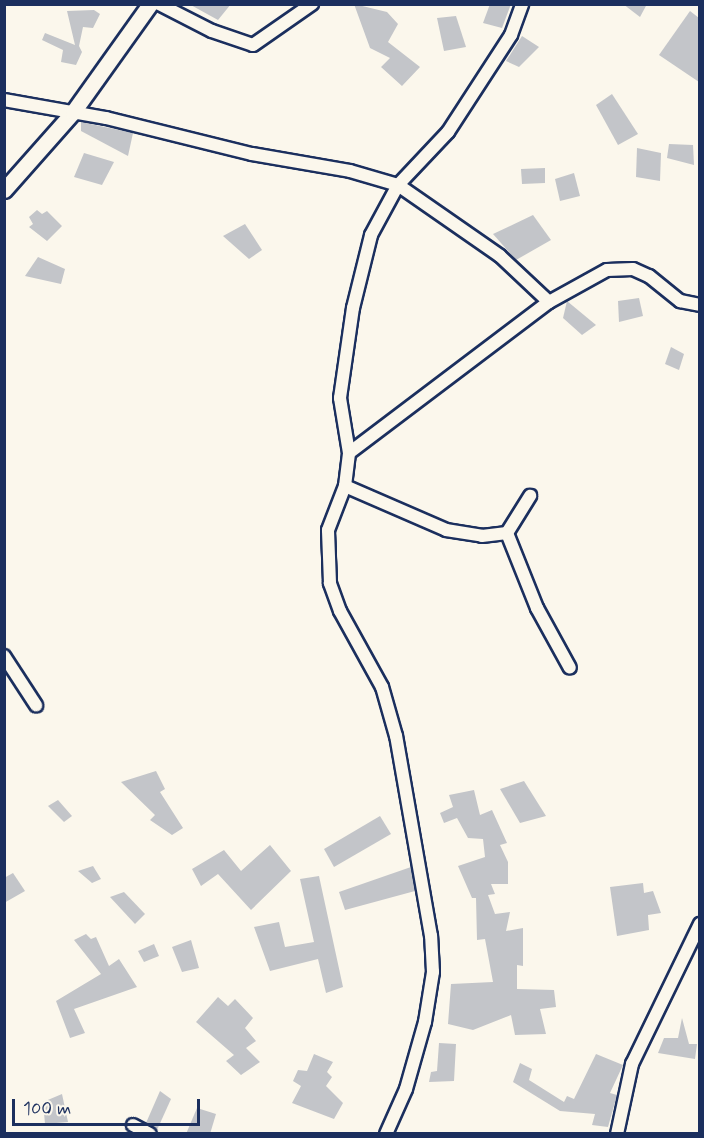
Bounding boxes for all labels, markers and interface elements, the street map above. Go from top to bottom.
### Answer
scale bar [15,1087,202,1125]
text: 100 m [23,1097,71,1121]

